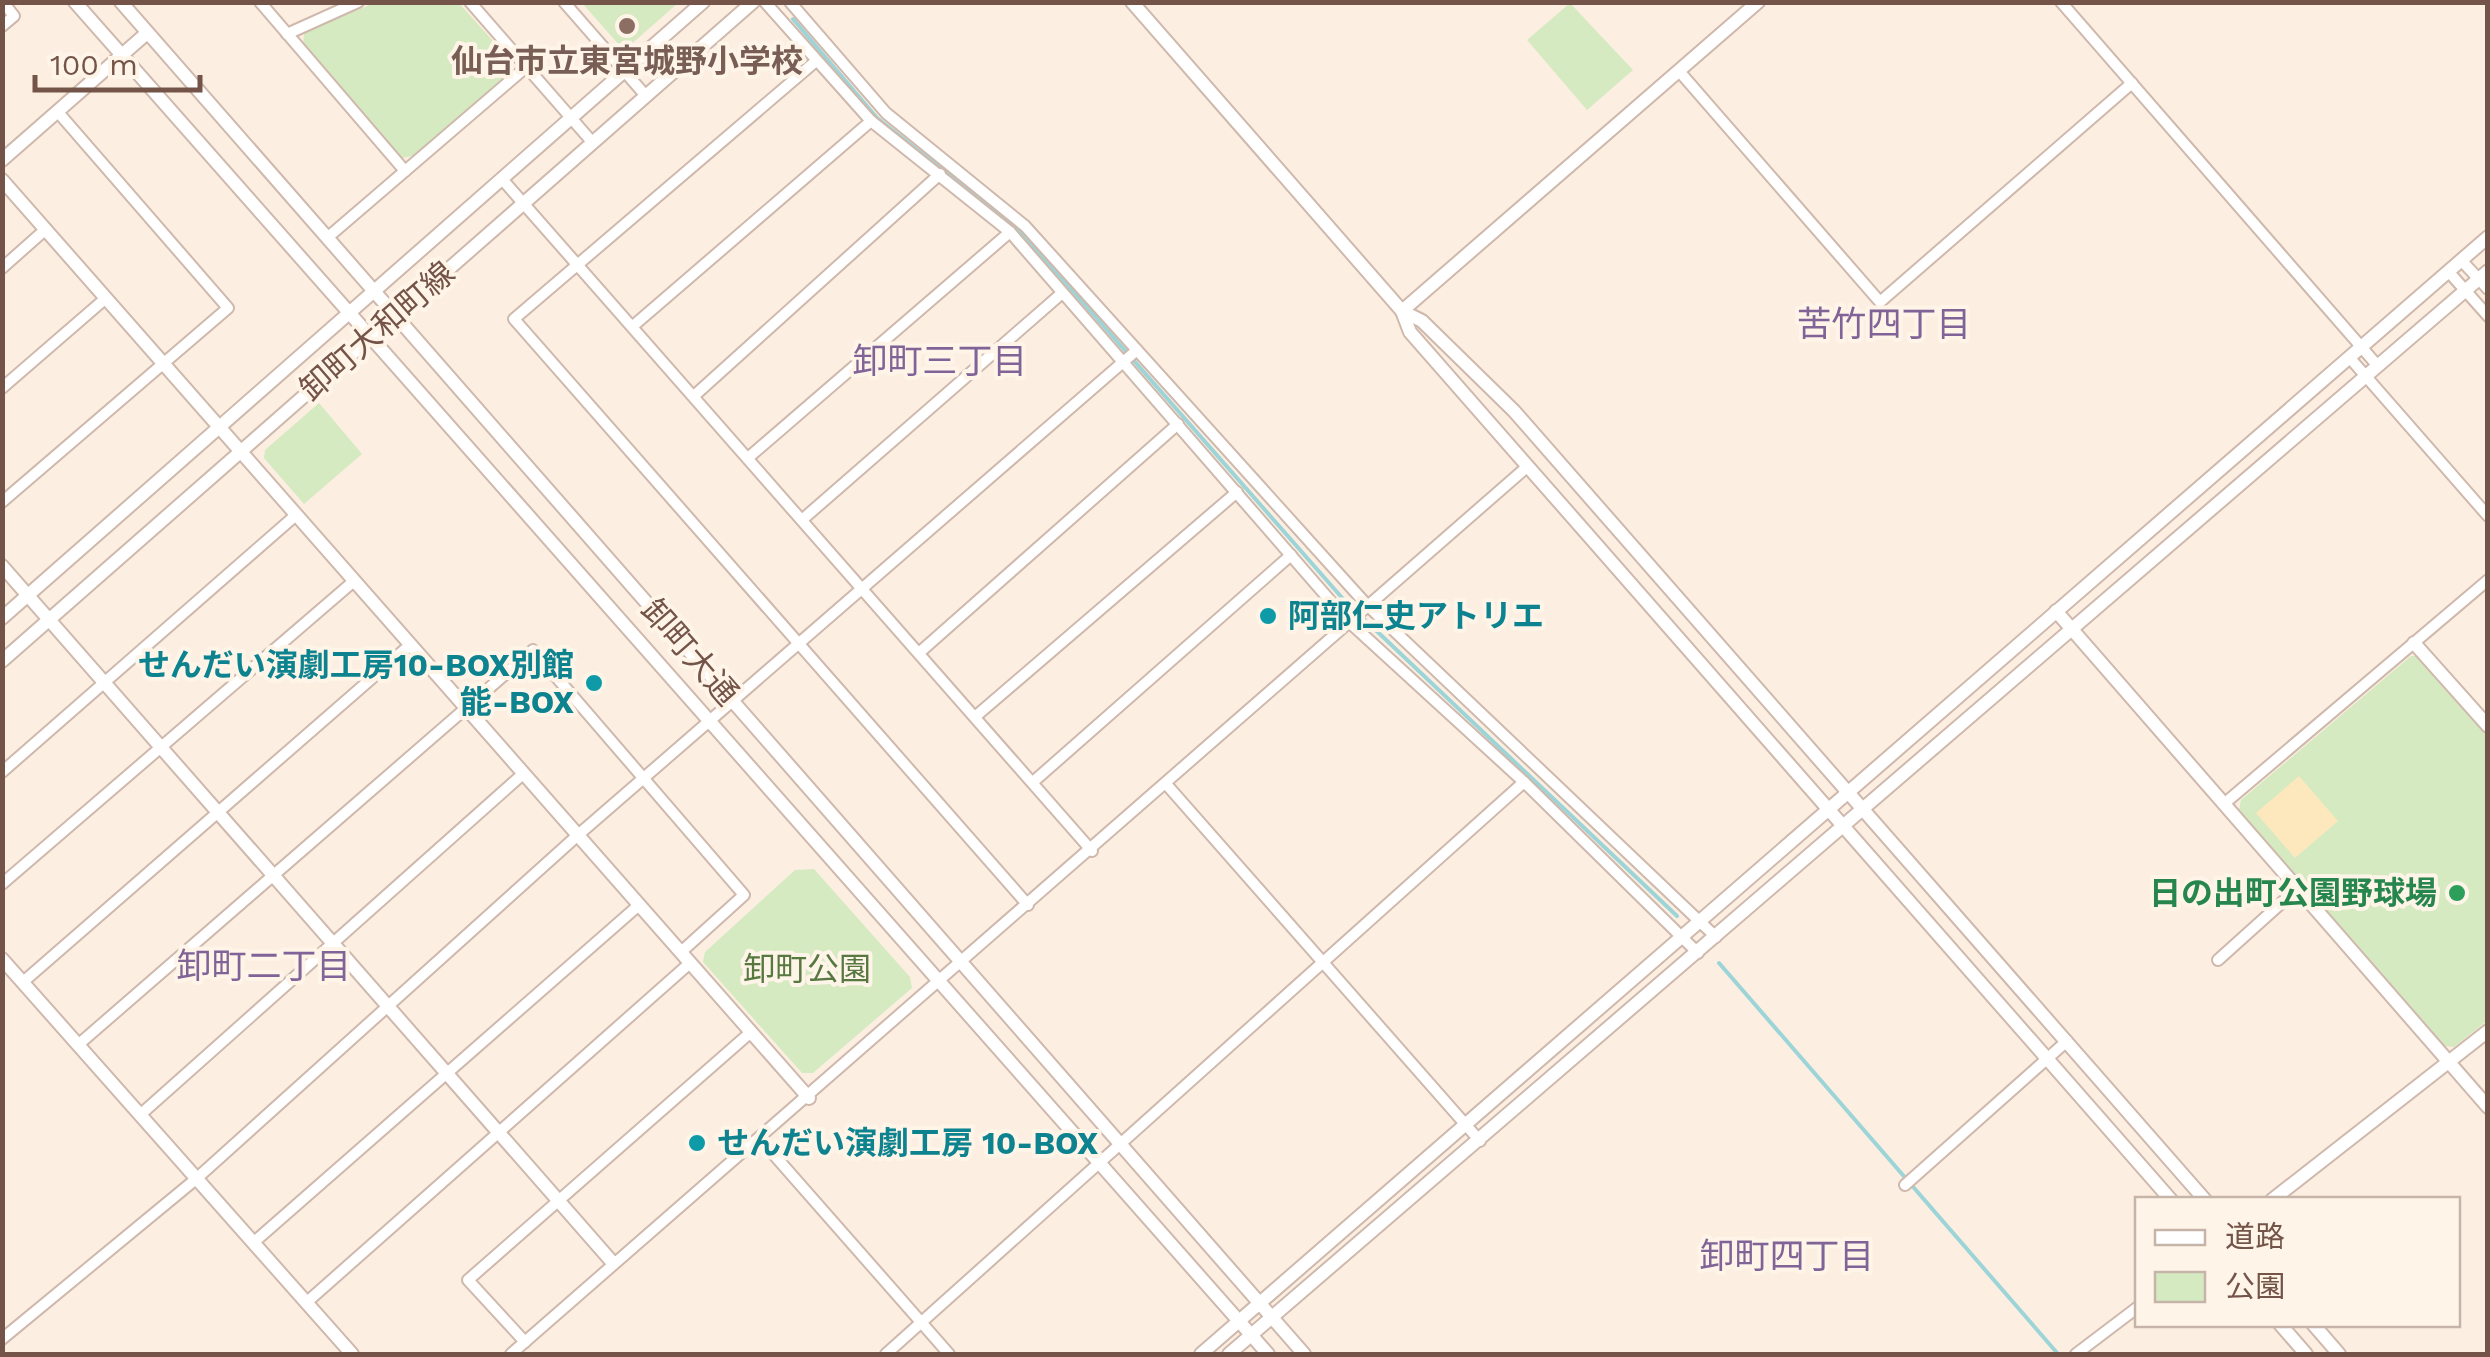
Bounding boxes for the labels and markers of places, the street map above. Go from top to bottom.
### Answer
marker: 仙台市立東宮城野小学校 [616,15,638,37]
place label: 仙台市立東宮城野小学校 [451,42,803,80]
place label: 阿部仁史アトリエ [1288,597,1544,635]
marker: 阿部仁史アトリエ [1257,605,1279,627]
place label: せんだい演劇工房10-BOX別館 能-BOX [138,646,574,721]
marker: せんだい演劇工房10-BOX別館 能-BOX [583,672,605,694]
place label: 日の出町公園野球場 [2149,874,2437,912]
marker: 日の出町公園野球場 [2446,882,2468,904]
place label: せんだい演劇工房 10-BOX [717,1124,1098,1162]
marker: せんだい演劇工房 10-BOX [686,1132,708,1154]

